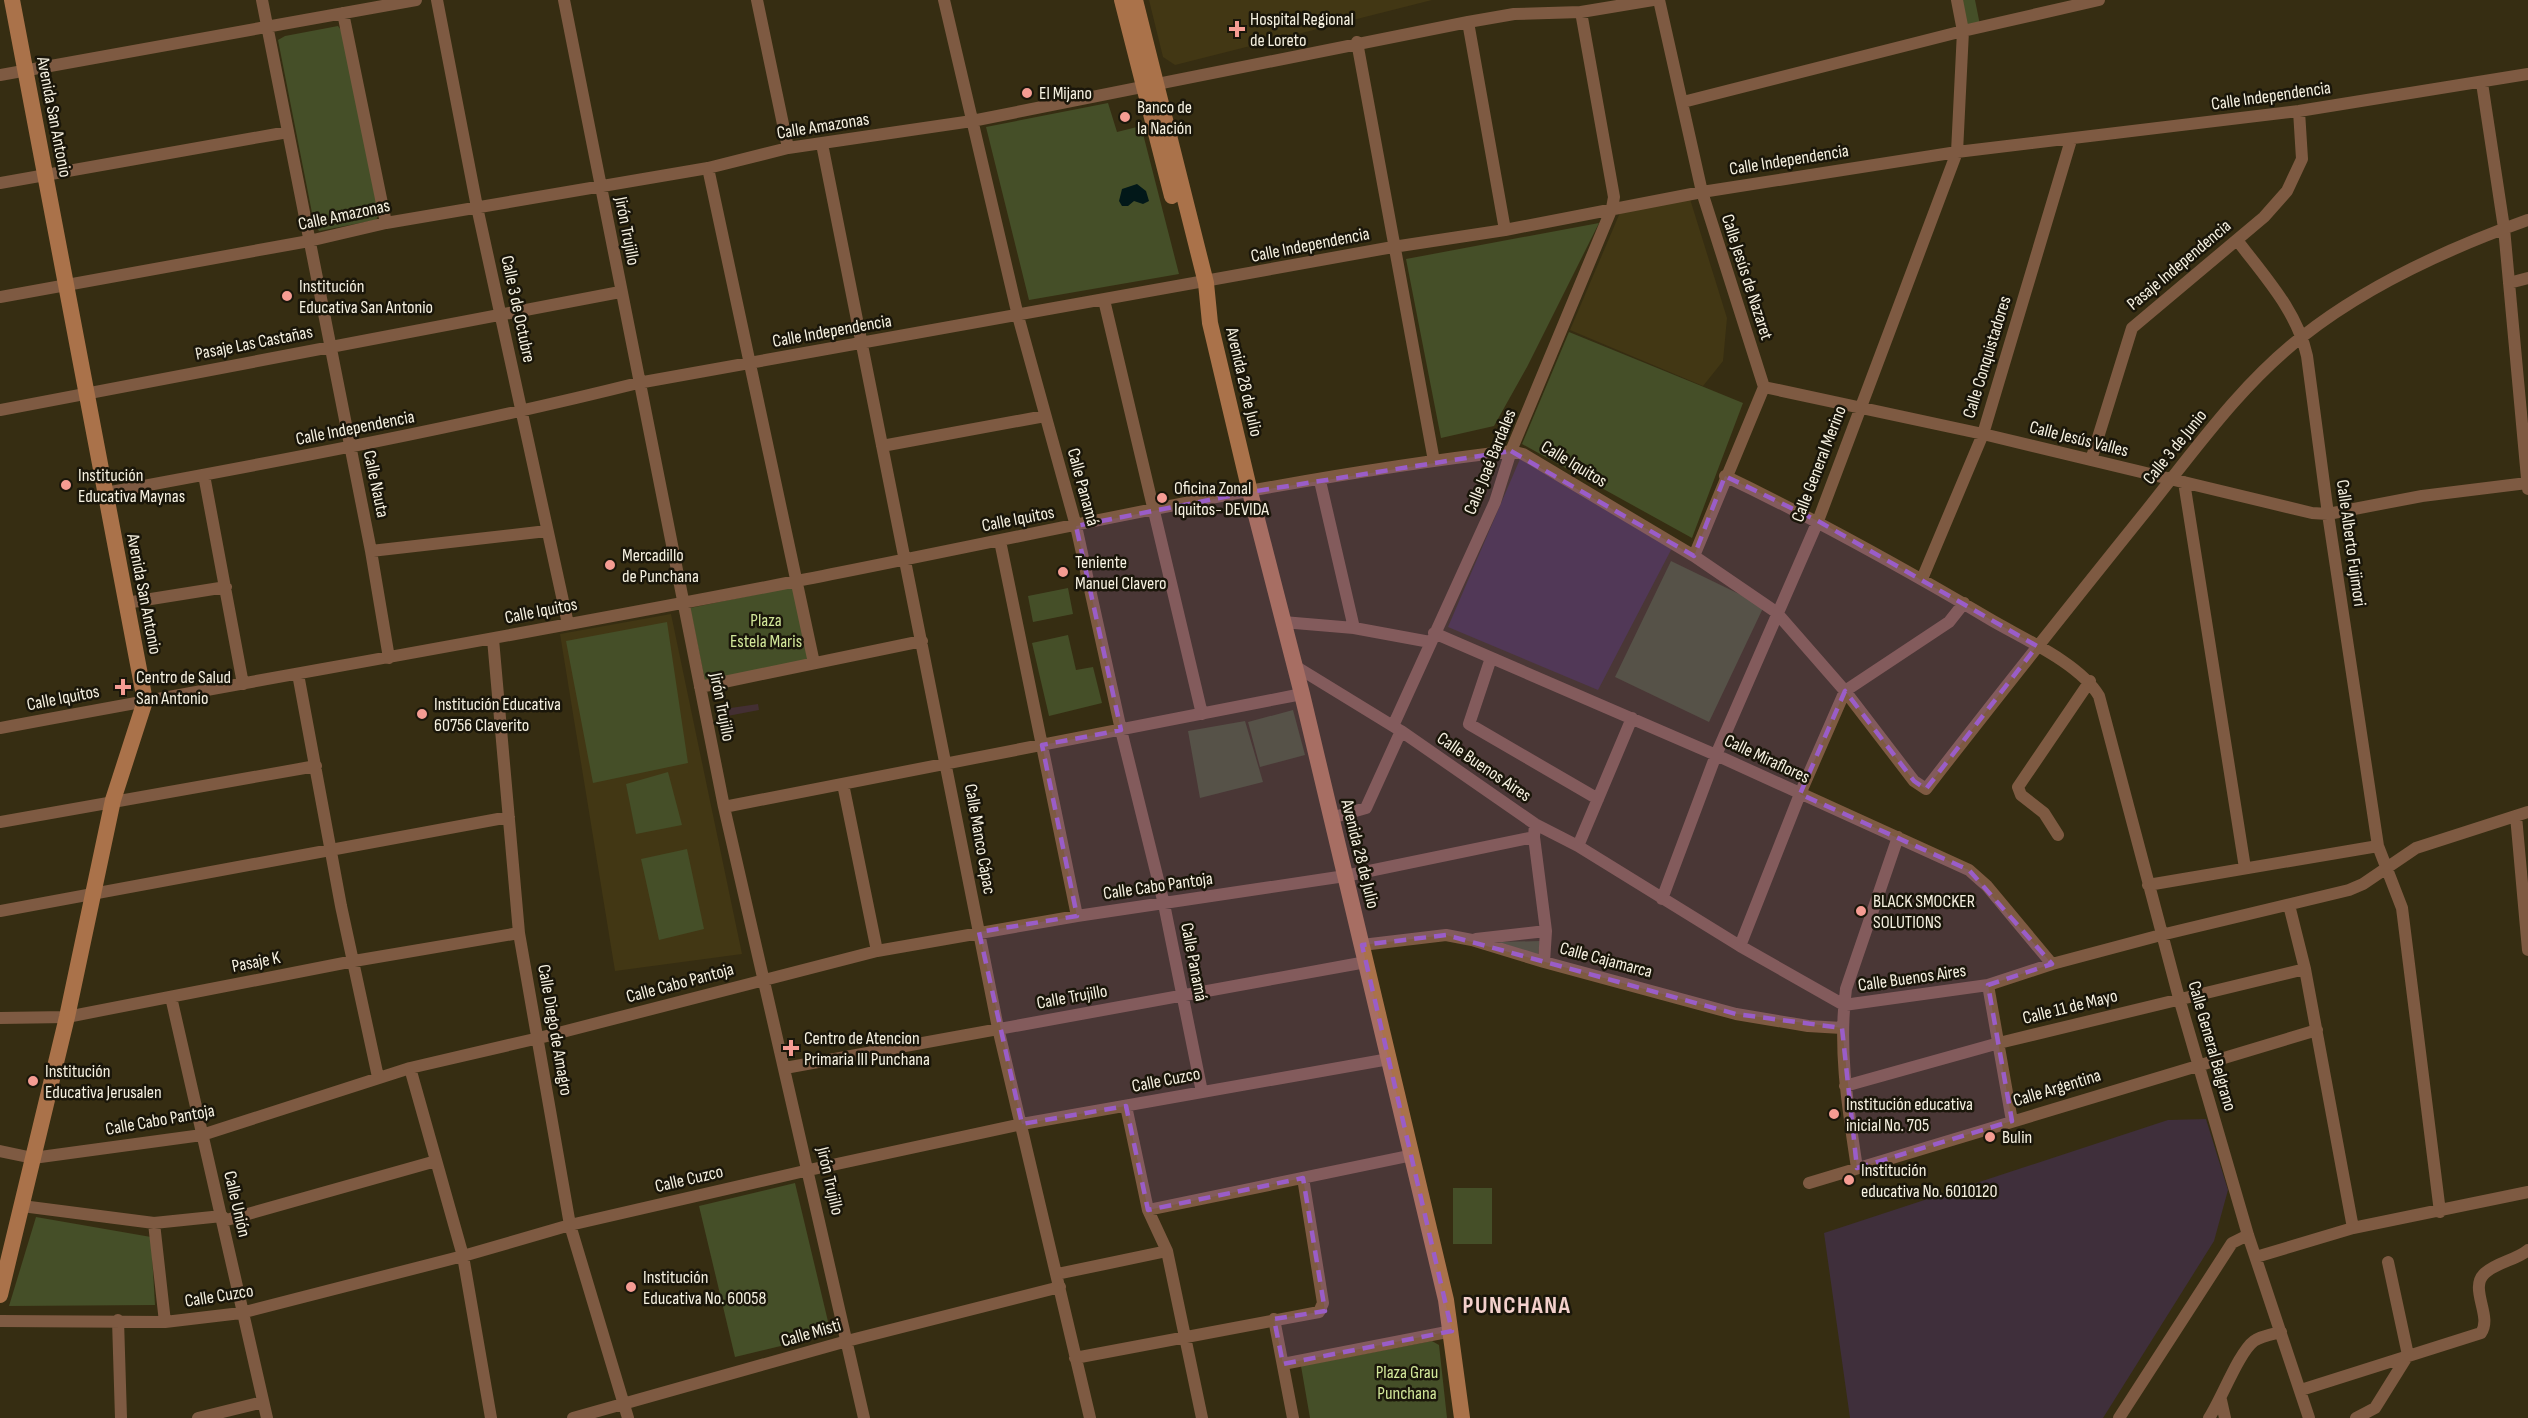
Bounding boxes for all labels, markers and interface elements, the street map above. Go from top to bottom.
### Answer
place label: Hospital Regional de Loreto [1250,9,1354,51]
marker: Hospital Regional de Loreto [1228,20,1246,38]
street label: Avenida San Antonio [32,54,76,179]
street label: Calle Independencia [2210,77,2332,115]
place label: El Mijano [1039,83,1092,104]
marker: El Mijano [1020,86,1034,100]
place label: Banco de la Nación [1137,97,1192,139]
street label: Calle Amazonas [775,108,871,144]
marker: Banco de la Nación [1118,110,1132,124]
street label: Calle Independencia [1728,140,1850,180]
street label: Jirón Trujillo [610,194,644,267]
street label: Calle Amazonas [296,195,392,235]
street label: Calle Jesús de Nazaret [1717,211,1777,343]
street label: Pasaje Independencia [2123,215,2235,315]
street label: Calle Independencia [1249,223,1371,267]
street label: Calle 3 de Octubre [496,254,540,364]
place label: Institución Educativa San Antonio [299,276,433,318]
marker: Institución Educativa San Antonio [280,289,294,303]
street label: Calle Conquistadores [1958,293,2016,421]
street label: Calle Independencia [771,310,893,352]
street label: Pasaje Las Castañas [194,321,314,365]
street label: Avenida 28 de Julio [1221,324,1267,439]
street label: Calle General Merino [1787,403,1851,525]
street label: Calle 3 de Junio [2139,405,2211,489]
street label: Calle Independencia [294,406,416,450]
street label: Calle Joaé Bardales [1459,406,1521,518]
street label: Calle Jesús Valles [2027,417,2131,461]
street label: Calle Iquitos [1537,436,1611,492]
street label: Calle Panamá [1063,446,1103,528]
street label: Calle Nauta [359,448,393,520]
place label: Institución Educativa Maynas [78,465,185,507]
marker: Institución Educativa Maynas [59,478,73,492]
place label: Oficina Zonal Iquitos- DEVIDA [1174,478,1269,520]
street label: Calle Alberto Fujimori [2332,478,2370,608]
marker: Oficina Zonal Iquitos- DEVIDA [1155,491,1169,505]
street label: Calle Iquitos [980,502,1056,536]
street label: Avenida San Antonio [122,531,166,656]
place label: Mercadillo de Punchana [622,545,699,587]
place label: Teniente Manuel Clavero [1075,552,1167,594]
marker: Mercadillo de Punchana [603,558,617,572]
marker: Teniente Manuel Clavero [1056,565,1070,579]
street label: Calle Iquitos [503,594,579,628]
park label: Plaza Estela Maris [730,610,802,652]
place label: Centro de Salud San Antonio [136,667,231,709]
street label: Jirón Trujillo [705,670,739,743]
marker: Centro de Salud San Antonio [114,678,132,696]
street label: Calle Iquitos [25,681,101,715]
place label: Institución Educativa 60756 Claverito [434,694,561,736]
marker: Institución Educativa 60756 Claverito [415,707,429,721]
street label: Calle Buenos Aires [1433,728,1535,806]
street label: Calle Miraflores [1721,730,1813,788]
street label: Calle Manco Cápac [960,782,1000,896]
street label: Avenida 28 de Julio [1336,796,1384,911]
street label: Calle Cabo Pantoja [1102,868,1214,904]
place label: BLACK SMOCKER SOLUTIONS [1873,891,1975,933]
marker: BLACK SMOCKER SOLUTIONS [1854,904,1868,918]
street label: Calle Panamá [1176,921,1212,1003]
street label: Calle Cajamarca [1557,938,1655,982]
street label: Pasaje K [230,947,283,977]
street label: Calle Cabo Pantoja [624,959,736,1007]
street label: Calle Buenos Aires [1857,960,1967,996]
street label: Calle Diego de Amagro [533,963,577,1097]
street label: Calle General Belgrano [2183,979,2241,1113]
street label: Calle Trujillo [1035,980,1109,1014]
street label: Calle 11 de Mayo [2020,985,2120,1029]
place label: Centro de Atencion Primaria III Punchana [804,1028,930,1070]
marker: Centro de Atencion Primaria III Punchana [782,1039,800,1057]
place label: Institución Educativa Jerusalen [45,1061,162,1103]
street label: Calle Cuzco [1130,1063,1202,1097]
street label: Calle Argentina [2011,1065,2103,1111]
marker: Institución Educativa Jerusalen [26,1074,40,1088]
place label: Institución educativa inicial No. 705 [1846,1094,1973,1136]
street label: Calle Cabo Pantoja [104,1100,216,1140]
marker: Institución educativa inicial No. 705 [1827,1107,1841,1121]
place label: Bulin [2002,1127,2032,1148]
marker: Bulin [1983,1130,1997,1144]
street label: Jirón Trujillo [812,1144,848,1217]
place label: Institución educativa No. 6010120 [1861,1160,1997,1202]
street label: Calle Cuzco [653,1161,725,1197]
street label: Calle Unión [219,1169,255,1239]
marker: Institución educativa No. 6010120 [1842,1173,1856,1187]
place label: Institución Educativa No. 60058 [643,1267,766,1309]
street label: Calle Cuzco [183,1280,255,1312]
marker: Institución Educativa No. 60058 [624,1280,638,1294]
district label: PUNCHANA [1463,1291,1571,1320]
street label: Calle Misti [779,1314,843,1352]
park label: Plaza Grau Punchana [1376,1362,1438,1404]

